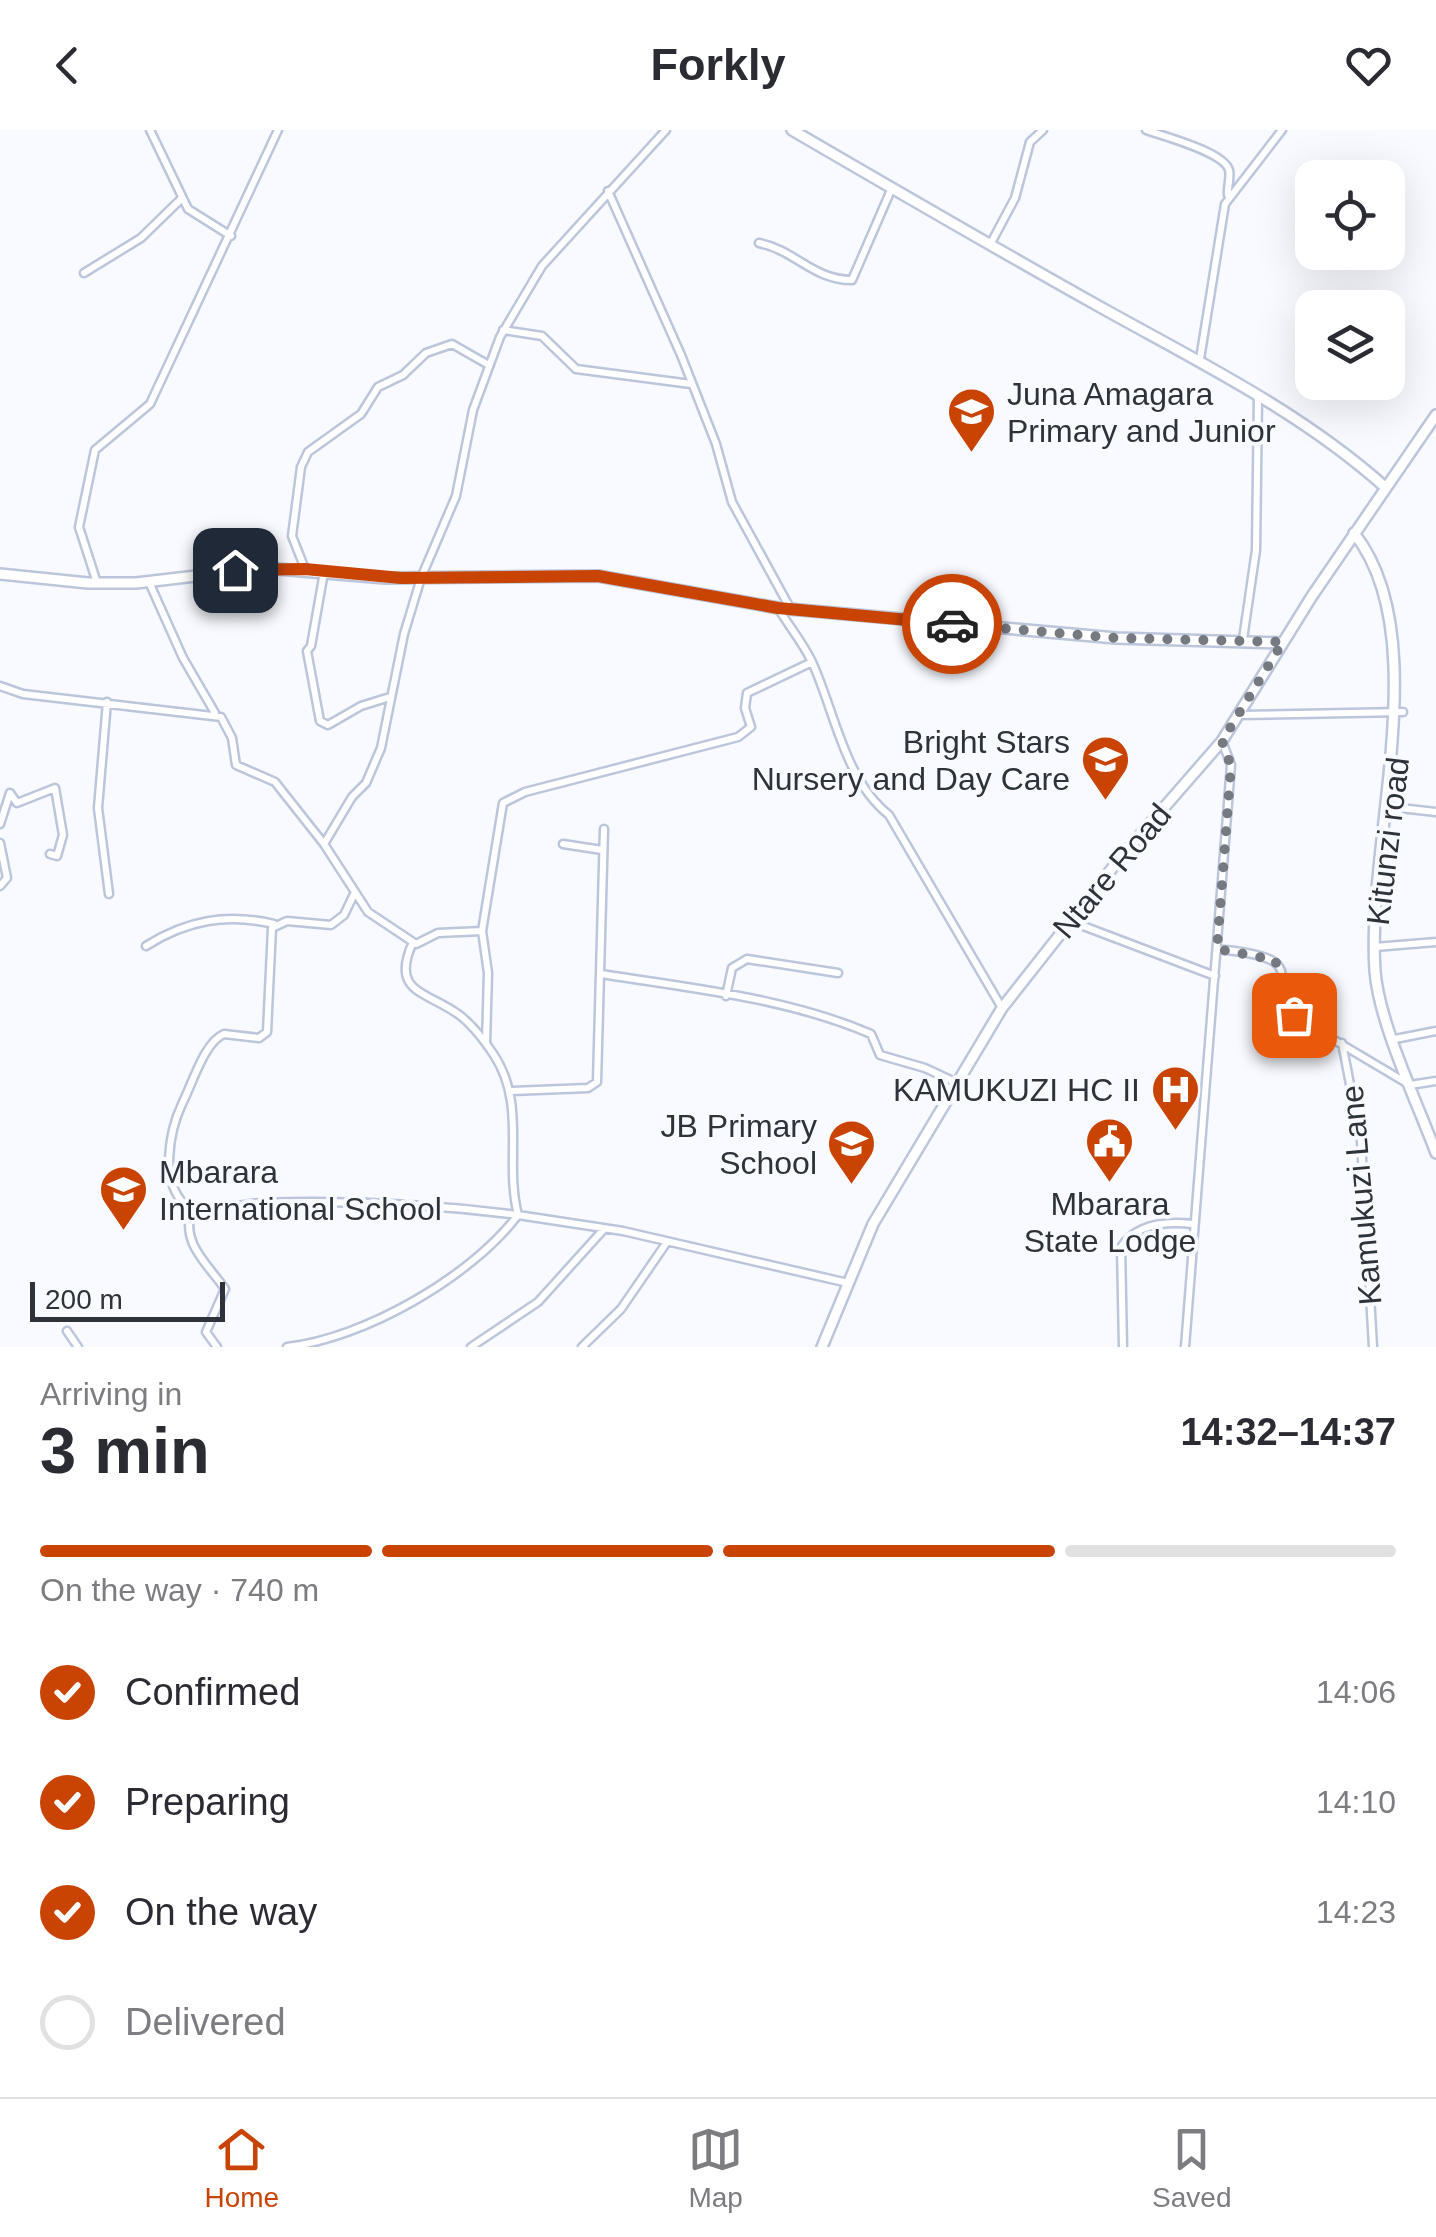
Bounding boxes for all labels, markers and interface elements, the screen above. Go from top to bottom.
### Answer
icon: back [40,38,95,93]
icon: heart [1341,38,1396,93]
text: Forkly [650,39,786,90]
map controls [1295,160,1405,400]
button: locate [1295,160,1405,270]
button: layers [1295,290,1405,400]
place label: Juna Amagara Primary and Junior [1007,376,1276,449]
school or university icon: Juna Amagara Primary and Junior [946,386,998,454]
pin [193,528,278,613]
icon: home [208,543,263,598]
courier [902,574,1002,674]
icon: car [925,597,980,652]
place label: Bright Stars Nursery and Day Care [752,724,1070,797]
school or university icon: Bright Stars Nursery and Day Care [1079,734,1131,802]
street label: Kitunzi road [1360,755,1416,927]
street label: Ntare Road [1046,797,1178,945]
pin [1252,973,1337,1058]
icon: bag [1267,988,1322,1043]
hospital icon: KAMUKUZI HC II [1149,1064,1201,1132]
place label: KAMUKUZI HC II [893,1072,1140,1108]
street label: Kamukuzi Lane [1333,1084,1389,1306]
place label: JB Primary School [661,1108,817,1181]
public building icon: Mbarara State Lodge [1084,1116,1136,1184]
school or university icon: JB Primary School [826,1118,878,1186]
place label: Mbarara International School [159,1154,442,1227]
school or university icon: Mbarara International School [98,1164,150,1232]
place label: Mbarara State Lodge [1024,1186,1196,1259]
scale bar [30,1277,225,1322]
text: 200 m [45,1284,123,1315]
text: Arriving in [40,1376,182,1412]
text: 14:32–14:37 [1180,1411,1396,1453]
text: 3 min [40,1414,210,1487]
text: On the way · 740 m [40,1572,319,1608]
icon: check [40,1665,95,1720]
text: Confirmed [125,1671,300,1713]
text: 14:06 [1316,1674,1396,1710]
icon: check [40,1775,95,1830]
text: Preparing [125,1781,290,1823]
text: 14:10 [1316,1784,1396,1820]
icon: check [40,1885,95,1940]
text: On the way [125,1891,317,1933]
text: 14:23 [1316,1894,1396,1930]
text: Delivered [125,2001,286,2043]
tab: Home [204,2122,279,2214]
tab: Map [688,2122,743,2214]
tab: Saved [1152,2122,1231,2214]

